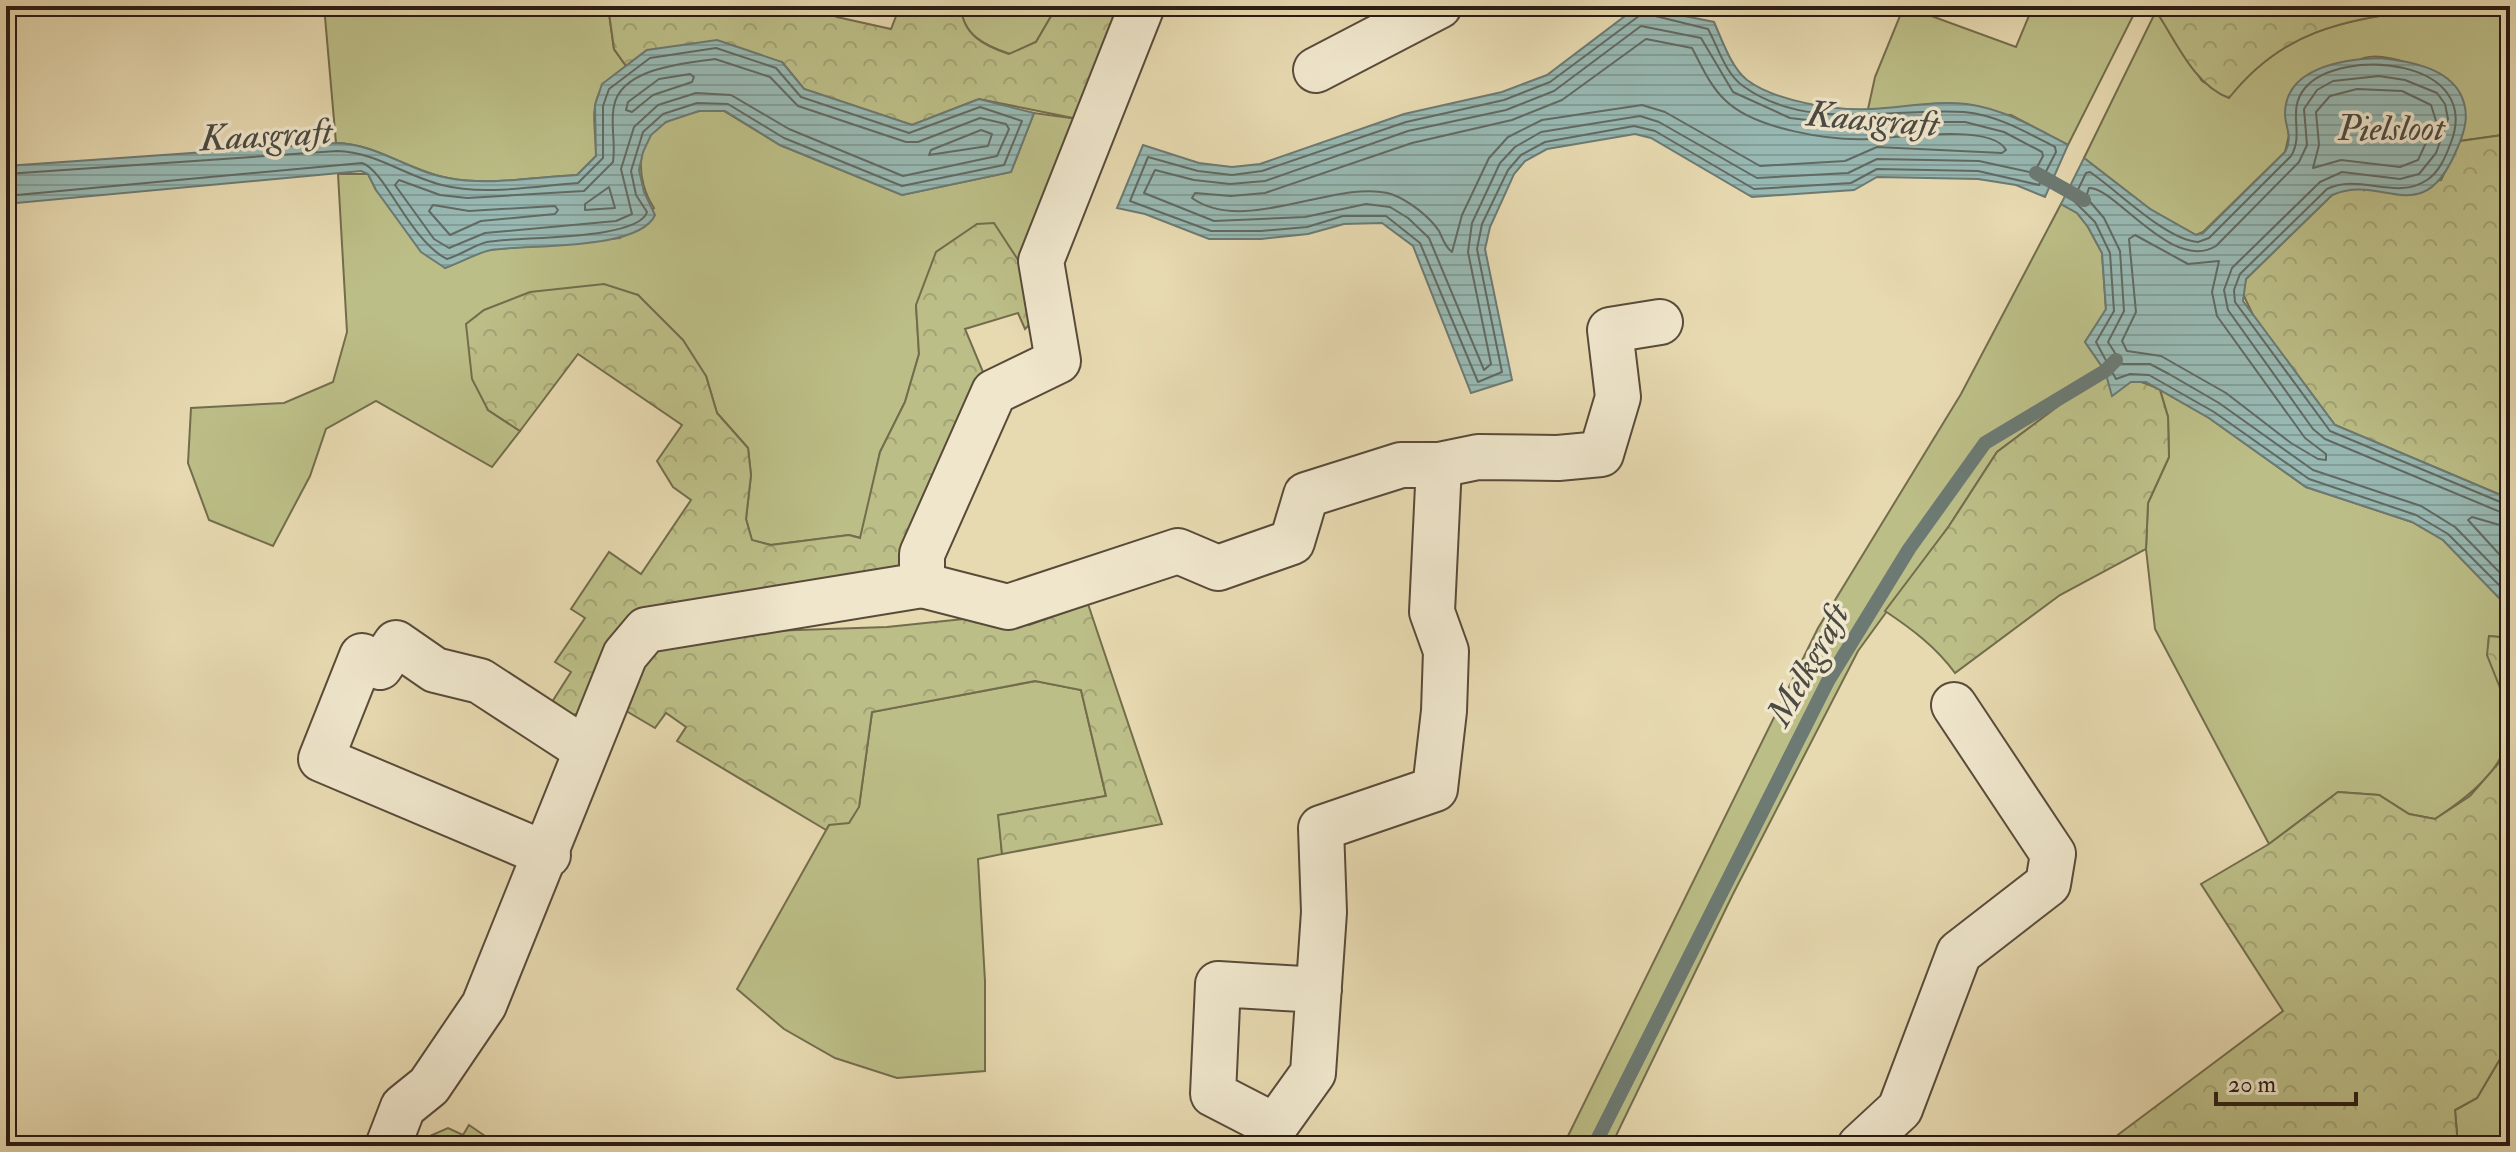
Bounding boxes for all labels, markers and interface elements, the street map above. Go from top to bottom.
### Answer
water label: Kaasgraft [1803,91,1942,148]
water label: Pielsloot [2336,106,2446,151]
water label: Kaasgraft [197,109,335,162]
water label: Melkgraft [1755,594,1861,735]
scale bar [2216,1056,2356,1106]
text: 20 m [2228,1069,2277,1100]

